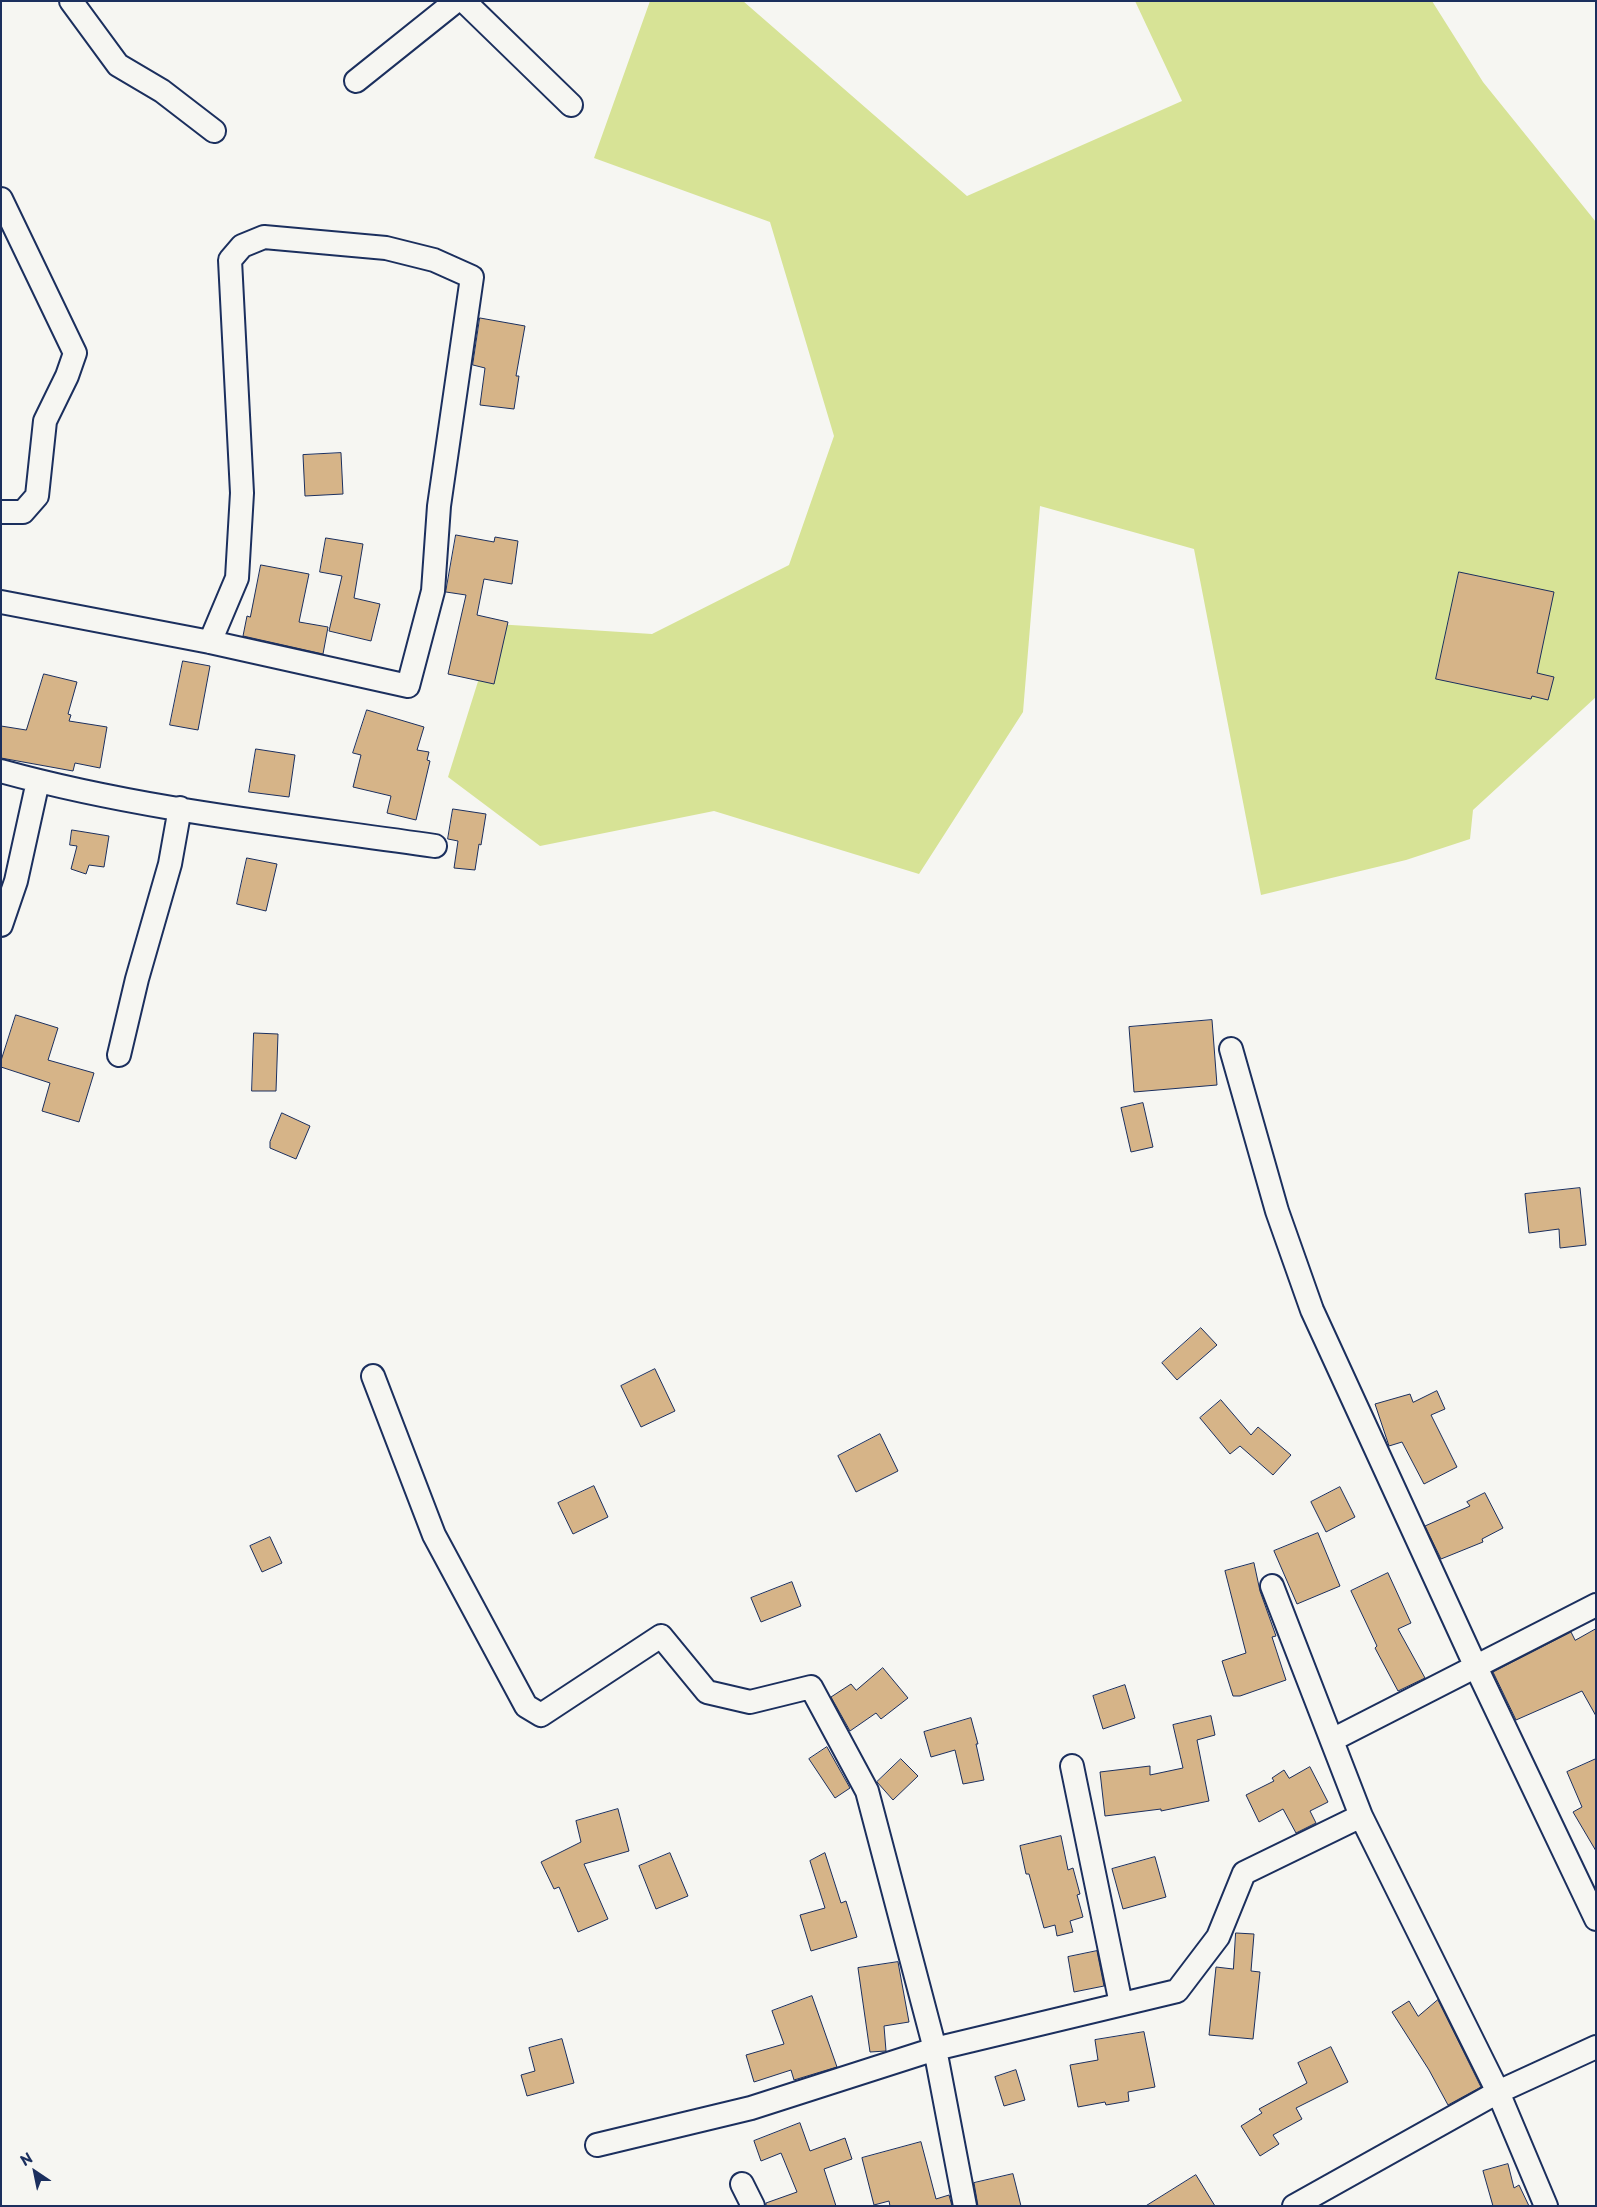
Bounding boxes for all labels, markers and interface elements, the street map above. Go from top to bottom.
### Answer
north arrow [10,2147,60,2197]
text: N [16,2147,37,2171]

